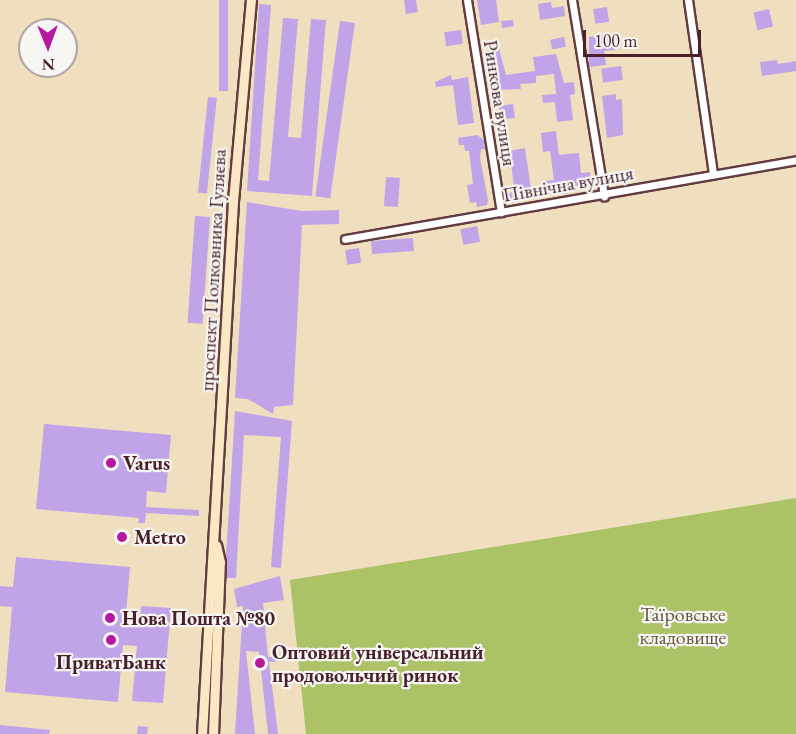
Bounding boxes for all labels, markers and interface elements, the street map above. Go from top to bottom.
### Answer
north arrow [18,18,78,78]
scale bar [586,18,704,56]
text: 100 m [594,29,638,52]
street label: Ринкова вулиця [478,38,522,168]
text: N [42,54,55,75]
street label: проспект Полковника Гуляєва [195,148,231,392]
street label: Північна вулиця [501,161,635,207]
place label: Varus [123,451,170,475]
marker: Varus [104,456,118,470]
place label: Metro [134,525,186,549]
marker: Metro [115,530,129,544]
park label: Таїровське кладовище [640,602,726,649]
place label: Нова Пошта №80 [122,606,275,630]
marker: Нова Пошта №80 [103,611,117,625]
marker: ПриватБанк [104,633,118,647]
place label: Оптовий універсальний продовольчий ринок [272,640,483,687]
place label: ПриватБанк [56,650,166,674]
marker: Оптовий універсальний продовольчий ринок [253,656,267,670]

